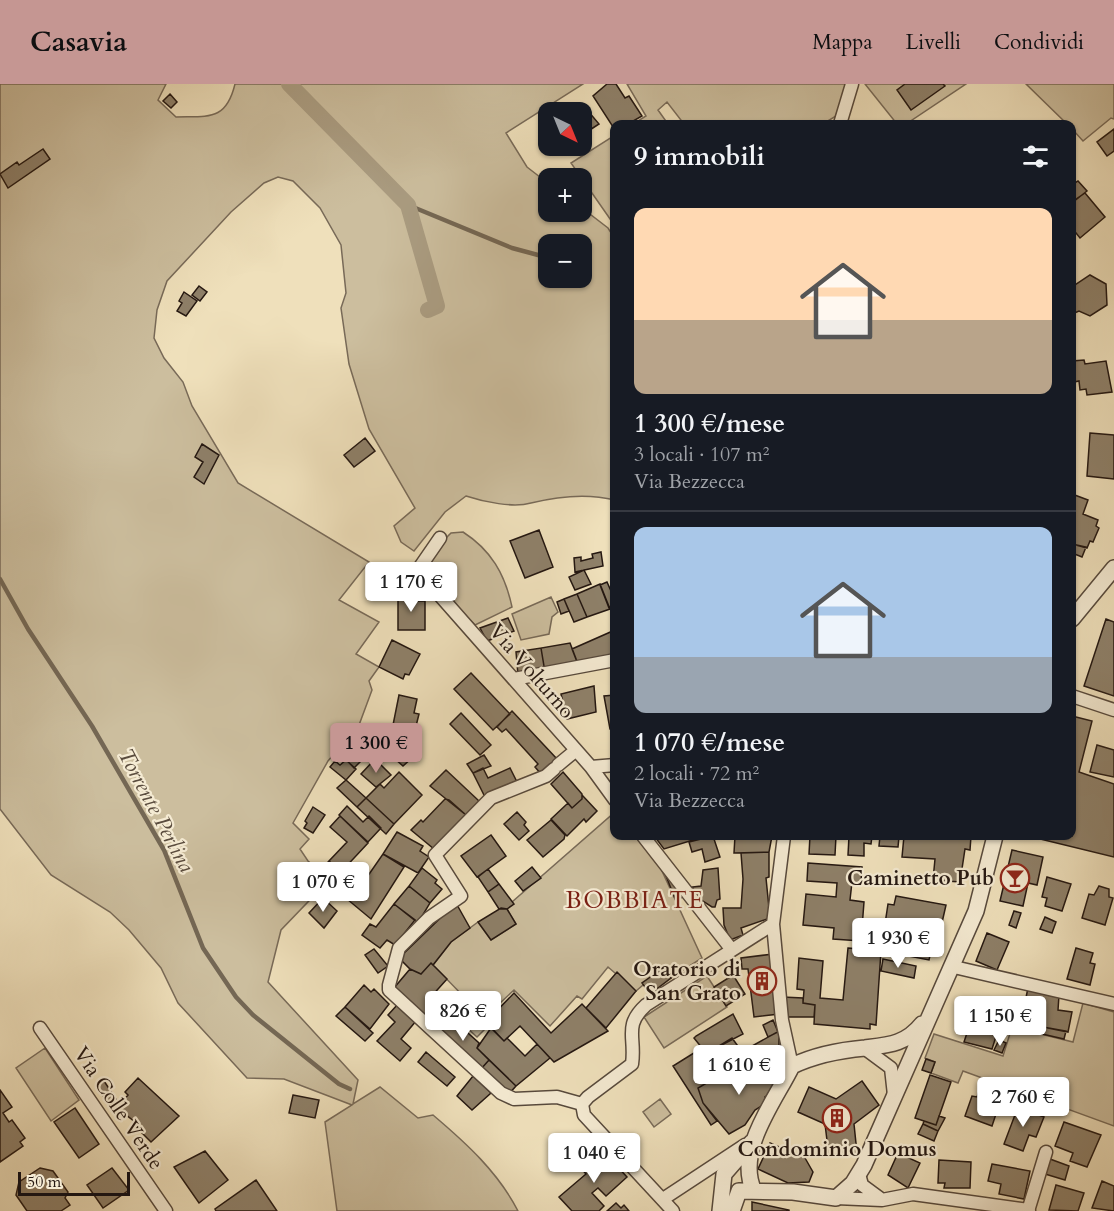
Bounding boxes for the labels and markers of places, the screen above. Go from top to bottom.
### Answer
pin: 1 170 € [356,562,466,613]
pin: 1 300 € [321,723,431,774]
pin: 1 070 € [268,862,378,913]
bar icon: Caminetto Pub [999,862,1031,894]
place label: Caminetto Pub [847,864,994,893]
pin: 1 930 € [843,918,953,969]
place label: Oratorio di San Grato [633,955,741,1008]
building icon: Oratorio di San Grato [746,965,778,997]
pin: 826 € [421,991,505,1042]
pin: 1 150 € [945,996,1055,1047]
pin: 1 610 € [684,1045,794,1096]
pin: 2 760 € [968,1077,1078,1128]
building icon: Condominio Domus [821,1102,853,1134]
pin: 1 040 € [539,1133,649,1184]
place label: Condominio Domus [737,1135,937,1164]

